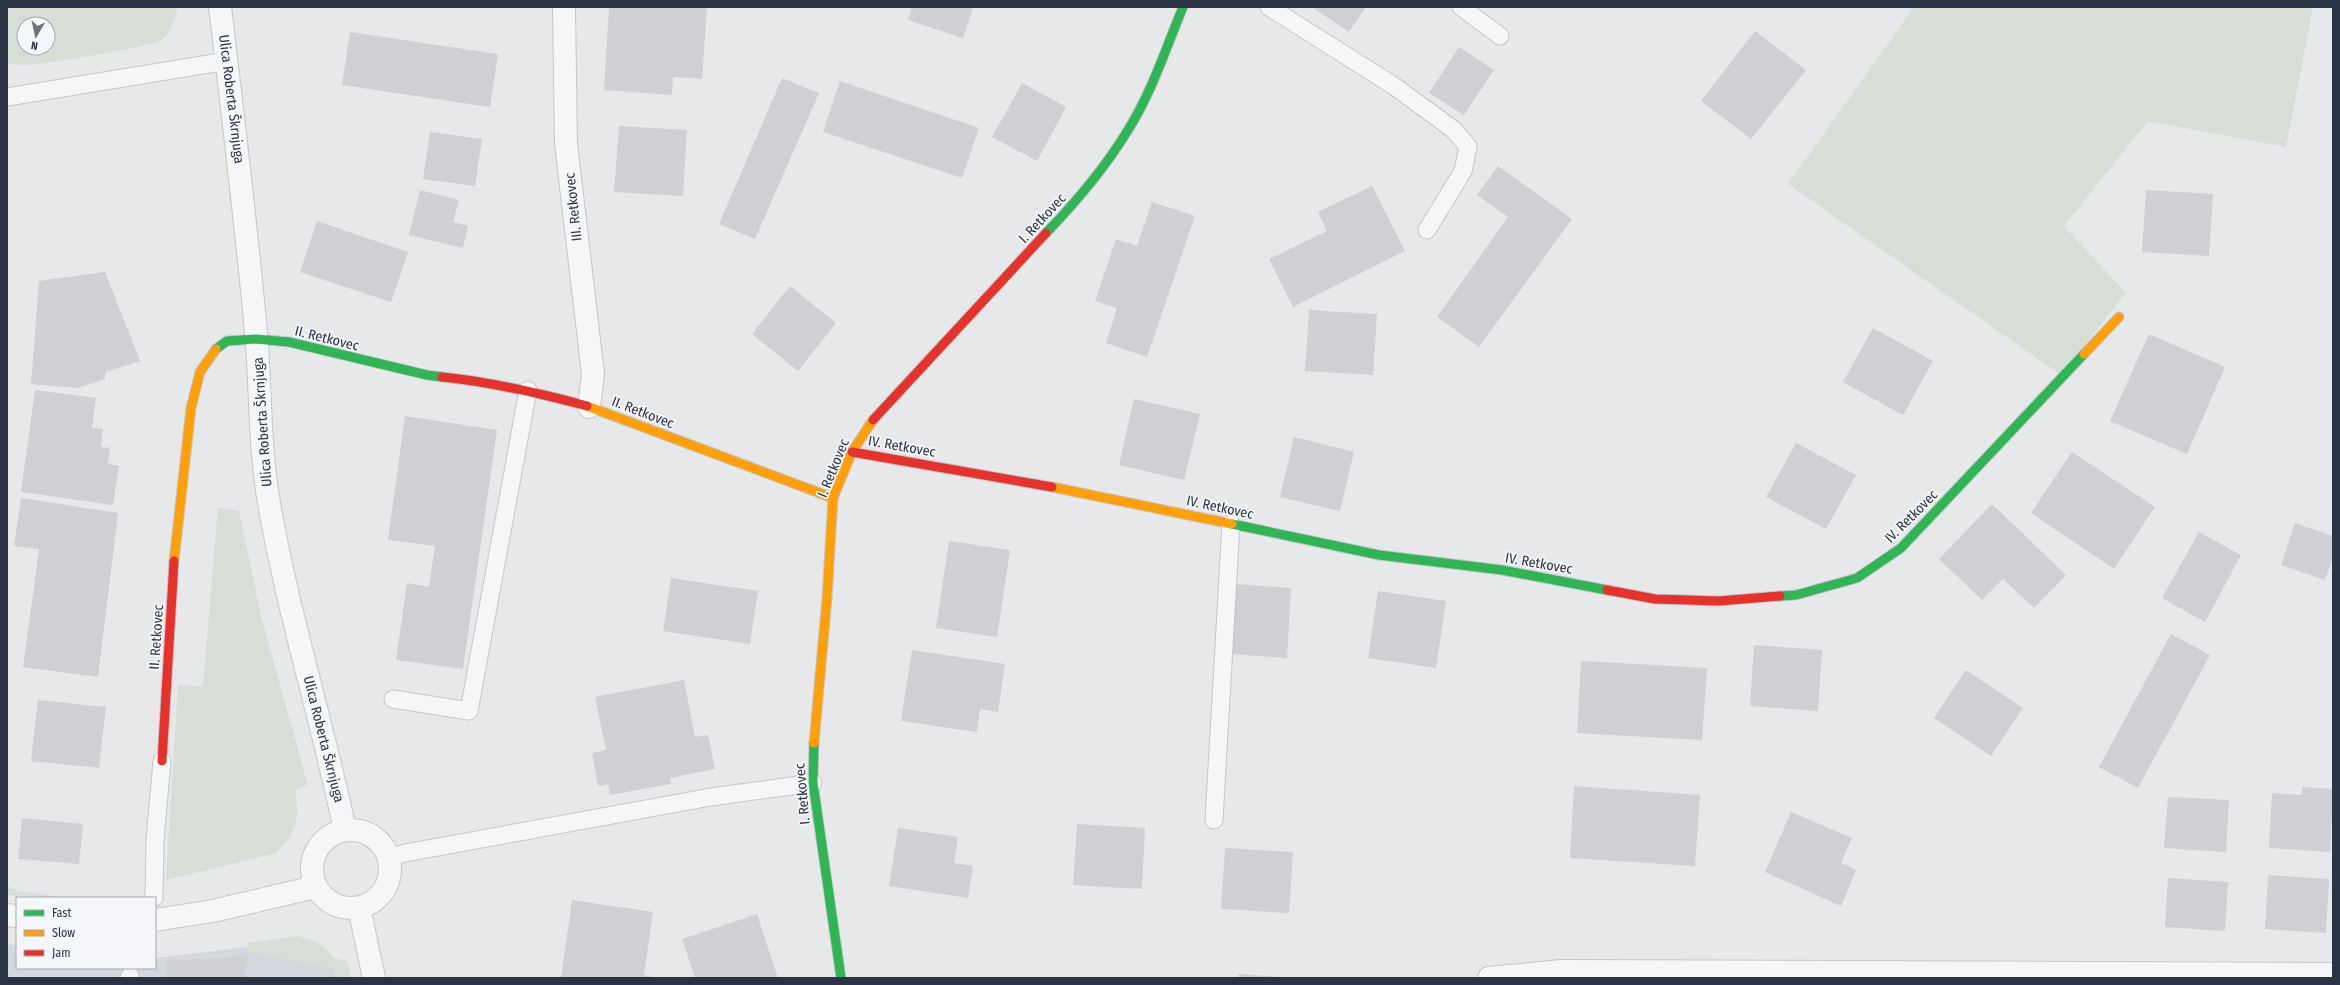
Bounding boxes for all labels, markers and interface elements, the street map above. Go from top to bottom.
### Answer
north arrow [16,16,56,56]
street label: Ulica Roberta Škrnjuga [215,33,249,165]
text: N [30,38,39,52]
street label: III. Retkovec [561,172,586,242]
street label: I. Retkovec [1015,190,1070,247]
street label: II. Retkovec [293,322,361,355]
street label: Ulica Roberta Škrnjuga [248,356,276,487]
street label: II. Retkovec [609,393,676,432]
street label: IV. Retkovec [867,432,937,461]
street label: I. Retkovec [814,436,853,500]
street label: IV. Retkovec [1881,486,1941,546]
street label: IV. Retkovec [1185,492,1255,523]
street label: IV. Retkovec [1504,549,1574,578]
street label: II. Retkovec [146,604,167,670]
street label: Ulica Roberta Škrnjuga [300,674,348,804]
street label: I. Retkovec [791,763,814,825]
legend [16,897,156,969]
text: Fast [52,906,71,920]
text: Slow [52,926,75,940]
text: Jam [52,946,70,960]

